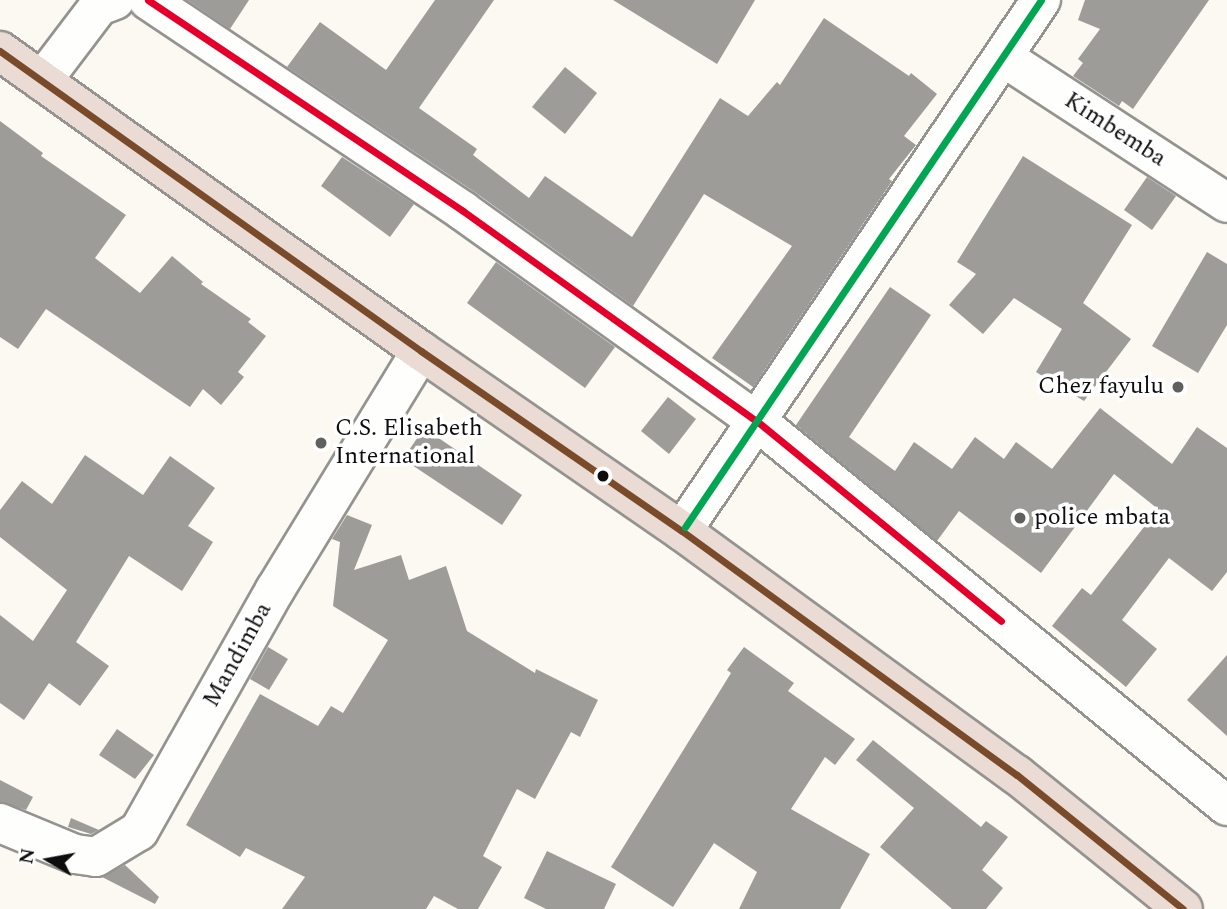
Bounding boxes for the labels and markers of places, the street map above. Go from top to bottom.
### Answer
place label: Chez fayulu [1038,373,1164,401]
marker: Chez fayulu [1170,379,1186,395]
place label: C.S. Elisabeth International [335,415,483,471]
marker: C.S. Elisabeth International [313,435,329,451]
unlabelled marker [596,469,610,483]
place label: police mbata [1034,504,1170,532]
marker: police mbata [1012,510,1028,526]

